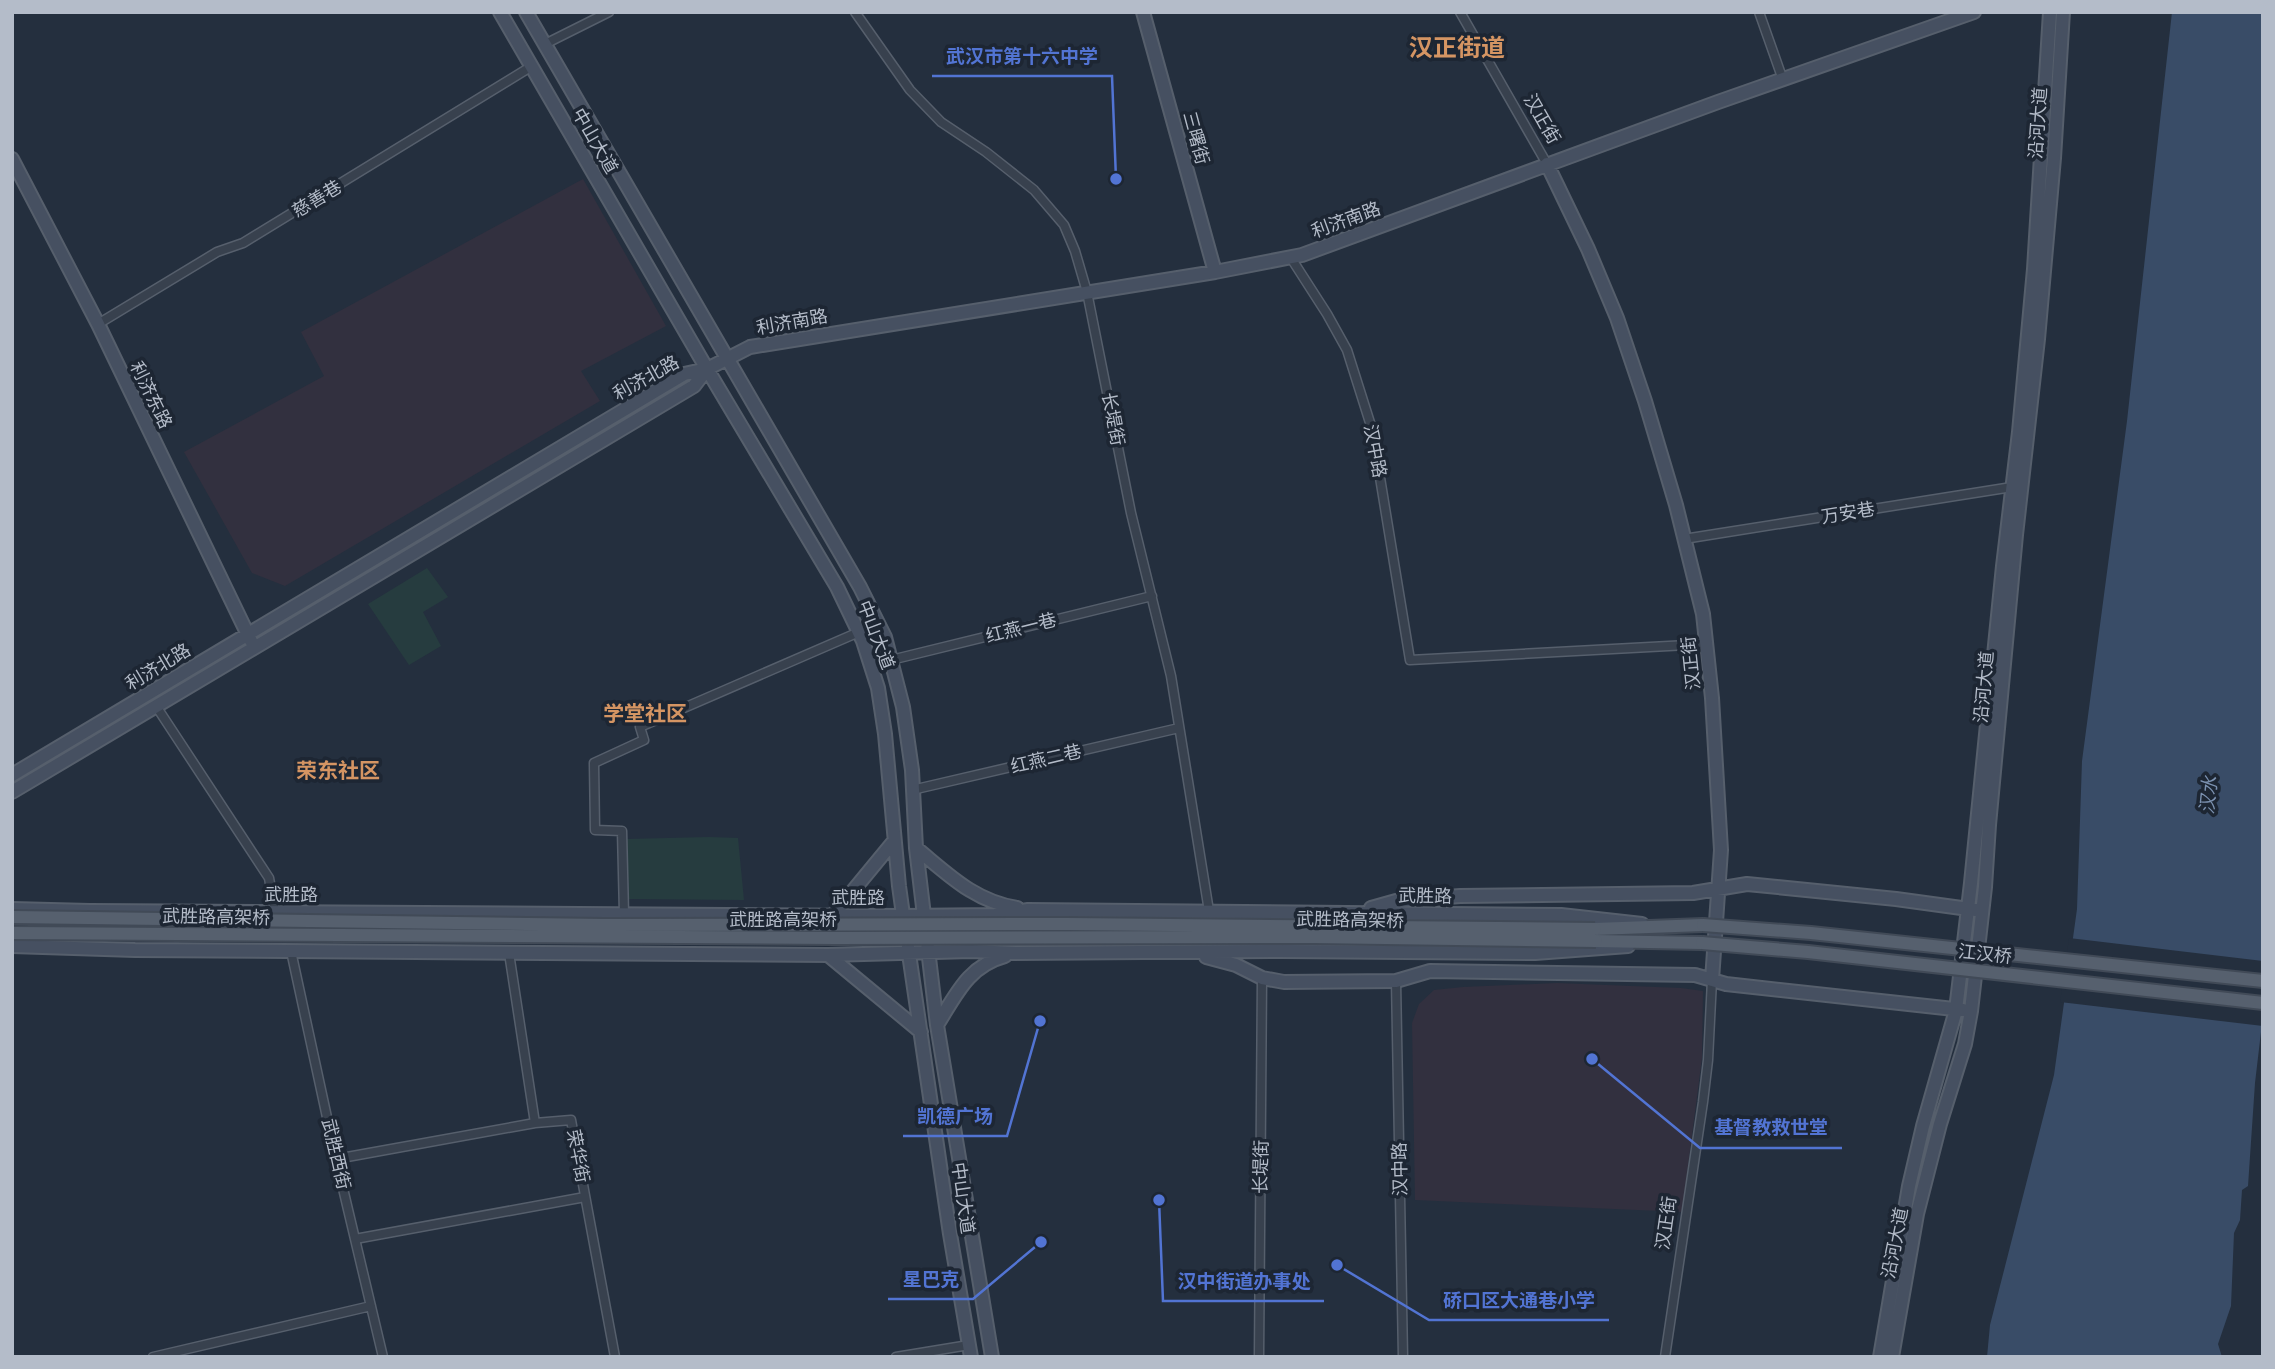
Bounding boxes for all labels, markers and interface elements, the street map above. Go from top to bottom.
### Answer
district label: 汉正街道 [1409,29,1505,65]
callout: 武汉市第十六中学 [932,36,1112,76]
text: 武汉市第十六中学 [946,41,1098,70]
street label: 沿河大道 [2022,86,2053,160]
street label: 汉正街 [1517,89,1568,149]
street label: 中山大道 [566,103,625,179]
street label: 三曙街 [1176,108,1217,167]
street label: 慈善巷 [287,173,347,224]
street label: 利济南路 [1307,195,1384,245]
street label: 利济南路 [754,302,830,341]
street label: 利济北路 [608,348,684,407]
street label: 利济东路 [124,357,179,433]
street label: 长堤街 [1095,390,1132,448]
street label: 汉中路 [1357,422,1394,480]
street label: 万安巷 [1819,495,1877,530]
street label: 中山大道 [851,596,902,673]
street label: 红燕一巷 [983,606,1059,649]
street label: 汉正街 [1674,635,1707,691]
street label: 利济北路 [120,636,196,697]
street label: 沿河大道 [1967,650,2000,724]
district label: 学堂社区 [603,697,687,729]
street label: 红燕二巷 [1008,737,1084,780]
district label: 荣东社区 [296,754,380,786]
water label: 汉水 [2191,774,2224,815]
street label: 武胜路 [264,881,318,908]
street label: 武胜路 [1398,882,1452,909]
street label: 武胜路 [831,884,885,911]
street label: 武胜路高架桥 [162,902,270,931]
street label: 武胜路高架桥 [1296,905,1404,934]
street label: 武胜路高架桥 [729,906,837,933]
street label: 江汉桥 [1957,937,2013,970]
callout: 凯德广场 [903,1096,1007,1136]
text: 凯德广场 [917,1101,993,1130]
callout: 基督教救世堂 [1700,1108,1842,1148]
text: 基督教救世堂 [1714,1112,1828,1141]
street label: 武胜西街 [315,1116,358,1192]
street label: 荣华街 [560,1127,597,1185]
street label: 长堤街 [1247,1140,1274,1194]
street label: 汉中路 [1386,1142,1413,1196]
street label: 中山大道 [945,1160,982,1235]
street label: 汉正街 [1648,1194,1683,1252]
street label: 沿河大道 [1874,1205,1915,1281]
callout: 星巴克 [888,1259,973,1299]
callout: 汉中街道办事处 [1163,1261,1324,1301]
text: 星巴克 [902,1264,960,1293]
text: 汉中街道办事处 [1177,1266,1311,1295]
callout: 硚口区大通巷小学 [1429,1280,1609,1320]
text: 硚口区大通巷小学 [1443,1285,1595,1314]

